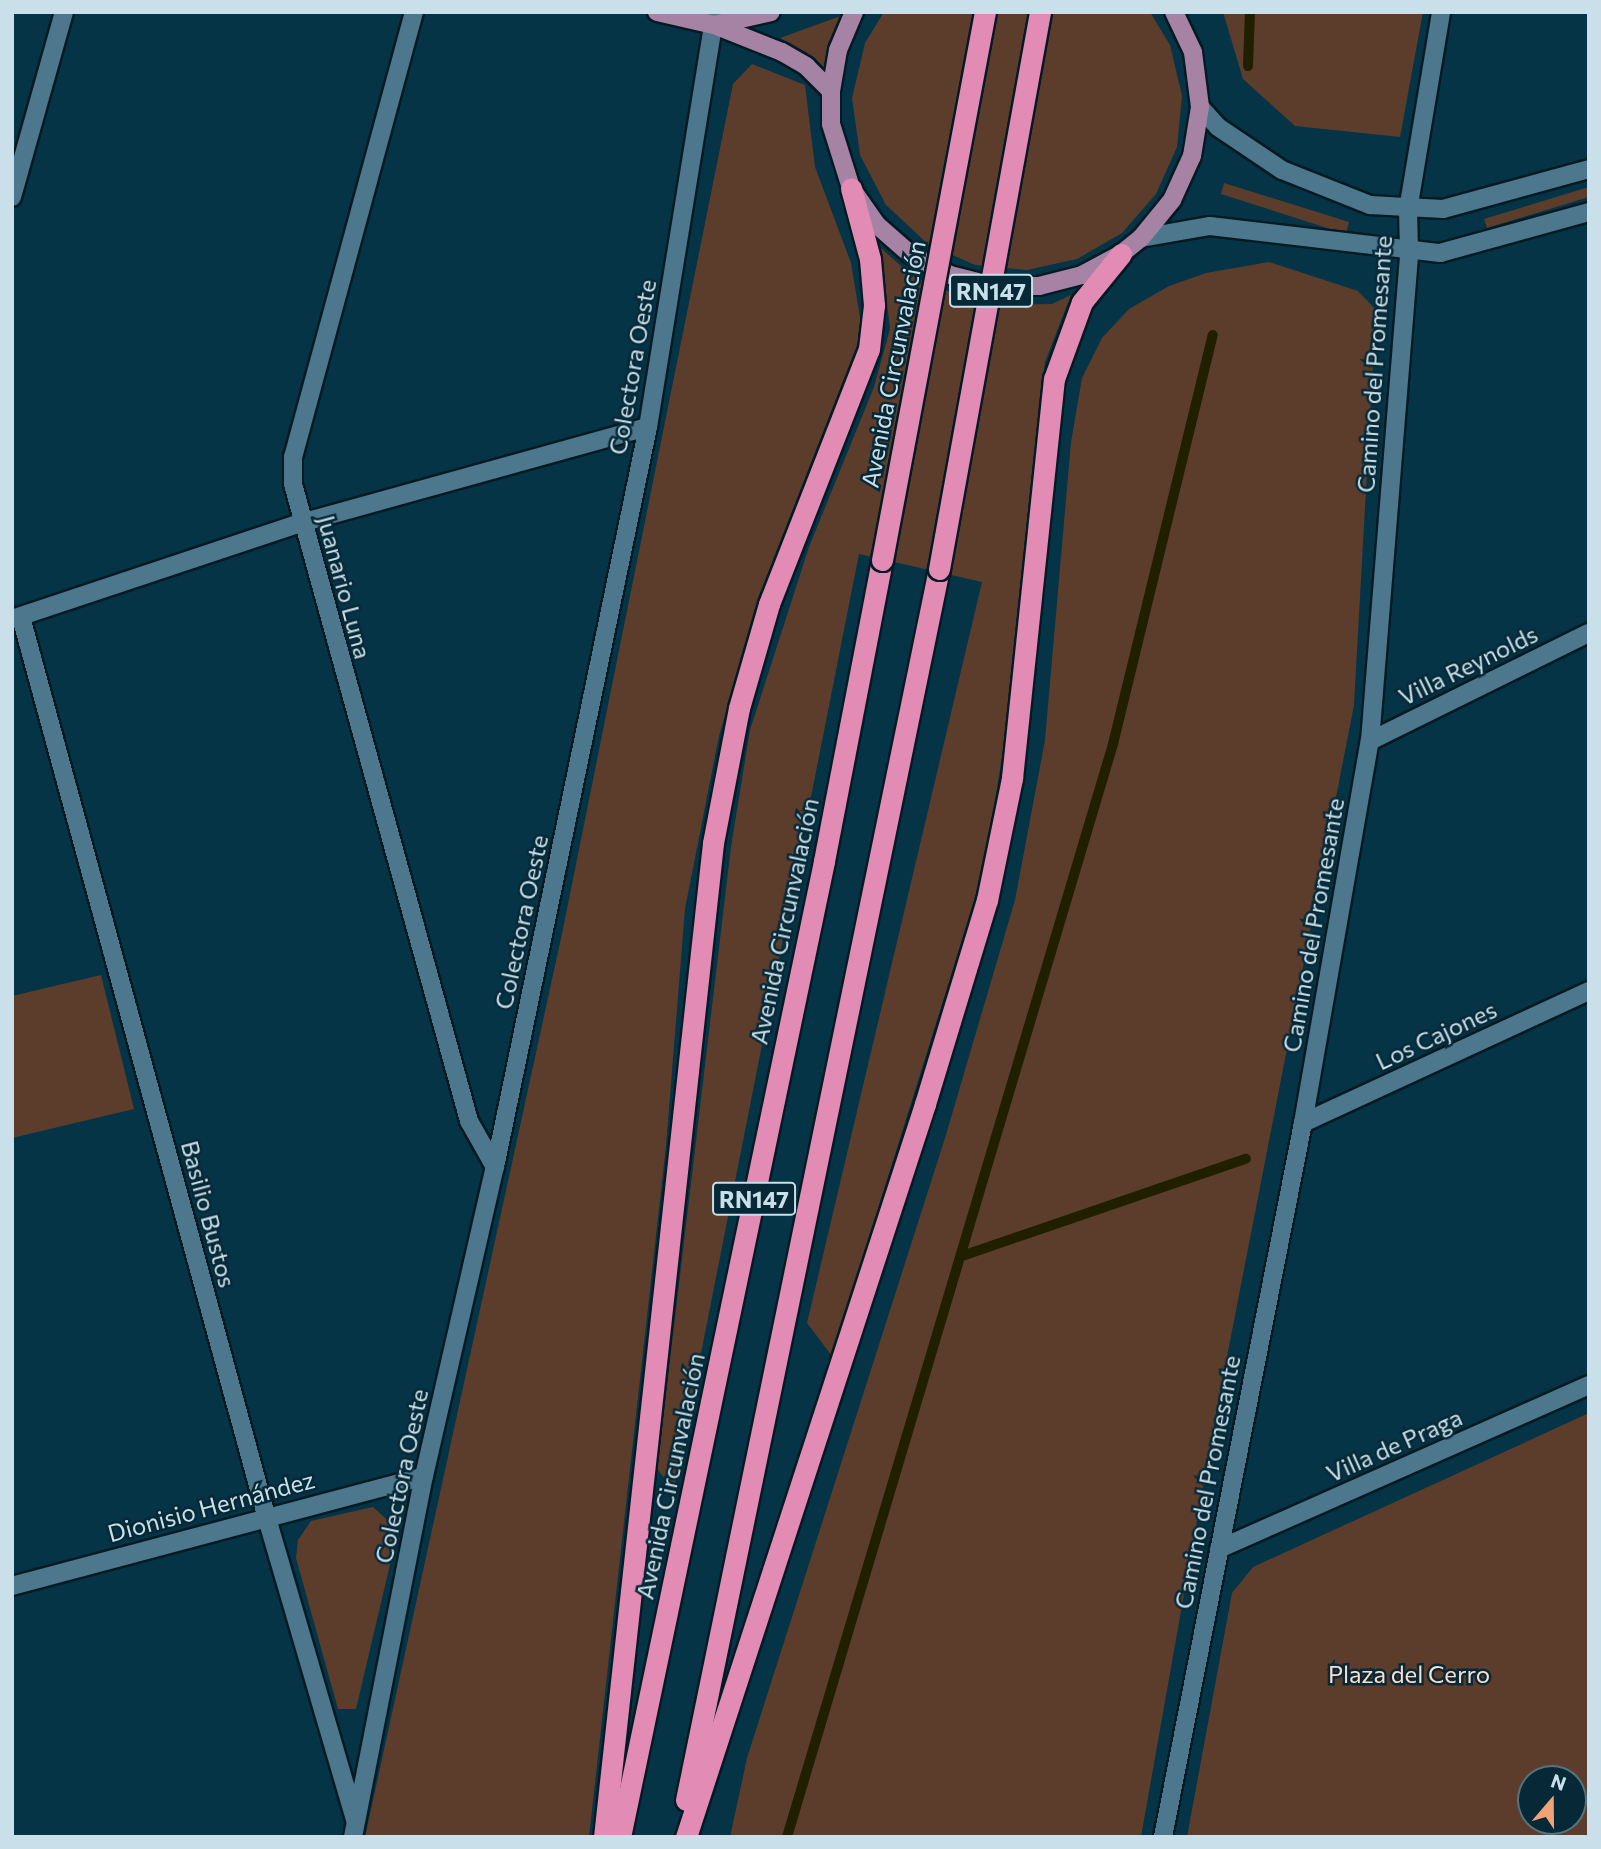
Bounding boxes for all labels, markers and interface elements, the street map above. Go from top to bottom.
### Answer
street label: Camino del Promesante [1351,234,1397,494]
street label: Avenida Circunvalación [855,238,931,490]
road number: RN147 [949,272,1033,310]
street label: Colectora Oeste [602,277,662,457]
street label: Juanario Luna [312,512,378,662]
street label: Villa Reynolds [1394,619,1542,711]
street label: Avenida Circunvalación [744,795,824,1047]
street label: Camino del Promesante [1276,796,1350,1054]
street label: Colectora Oeste [488,832,554,1012]
street label: Los Cajones [1371,994,1501,1076]
street label: Basilio Bustos [176,1137,242,1291]
road number: RN147 [712,1180,796,1218]
street label: Avenida Circunvalación [630,1350,710,1602]
street label: Camino del Promesante [1168,1353,1246,1611]
street label: Colectora Oeste [368,1386,434,1566]
street label: Villa de Praga [1322,1402,1466,1488]
street label: Dionisio Hernández [105,1465,317,1547]
park label: Plaza del Cerro [1328,1660,1490,1688]
north arrow [1517,1765,1587,1835]
text: N [1548,1768,1569,1795]

